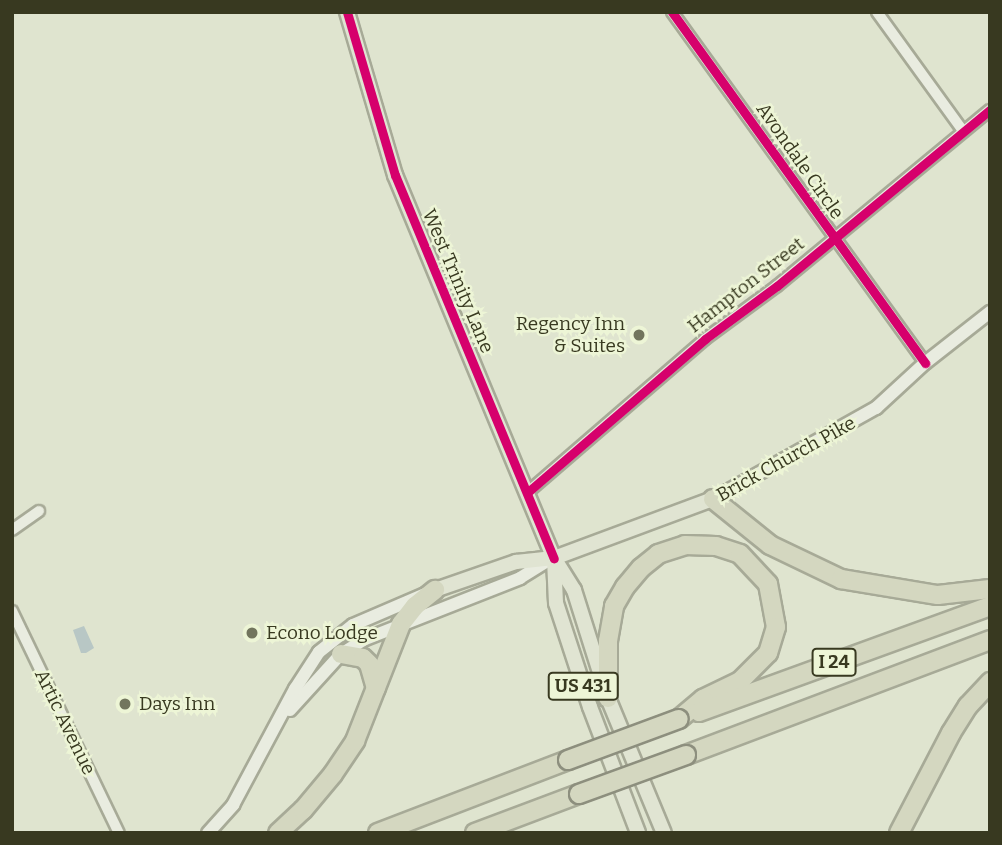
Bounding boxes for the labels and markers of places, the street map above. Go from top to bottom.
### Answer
place label: Regency Inn & Suites [516,313,625,357]
marker: Regency Inn & Suites [631,327,647,343]
place label: Econo Lodge [266,622,378,644]
marker: Econo Lodge [244,625,260,641]
place label: Days Inn [139,693,215,715]
marker: Days Inn [117,696,133,712]

